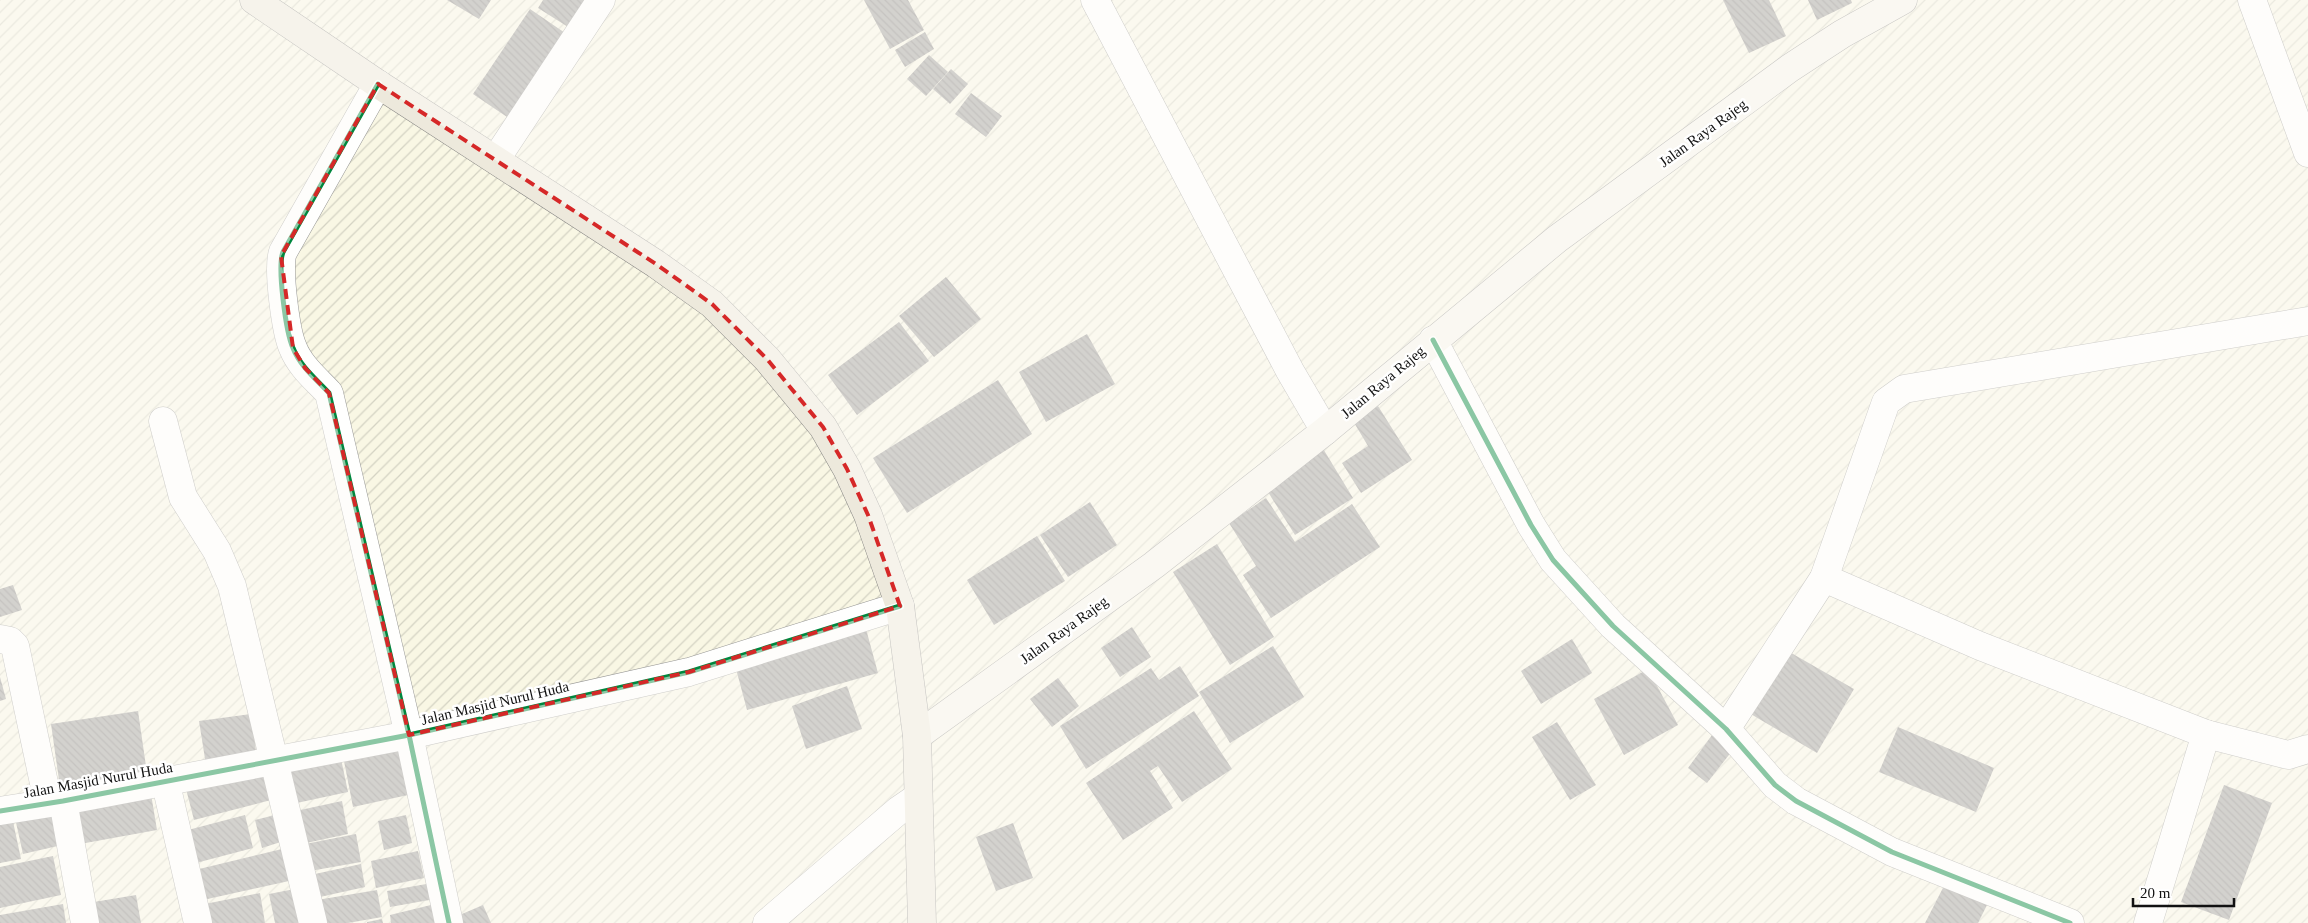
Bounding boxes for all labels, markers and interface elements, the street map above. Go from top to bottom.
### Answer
street label: Jalan Raya Rajeg [1656,96,1750,170]
street label: Jalan Raya Rajeg [1338,342,1428,422]
street label: Jalan Raya Rajeg [1017,593,1111,667]
street label: Jalan Masjid Nurul Huda [420,678,571,728]
street label: Jalan Masjid Nurul Huda [22,759,174,801]
scale bar [2133,876,2234,908]
text: 20 m [2140,885,2171,901]

